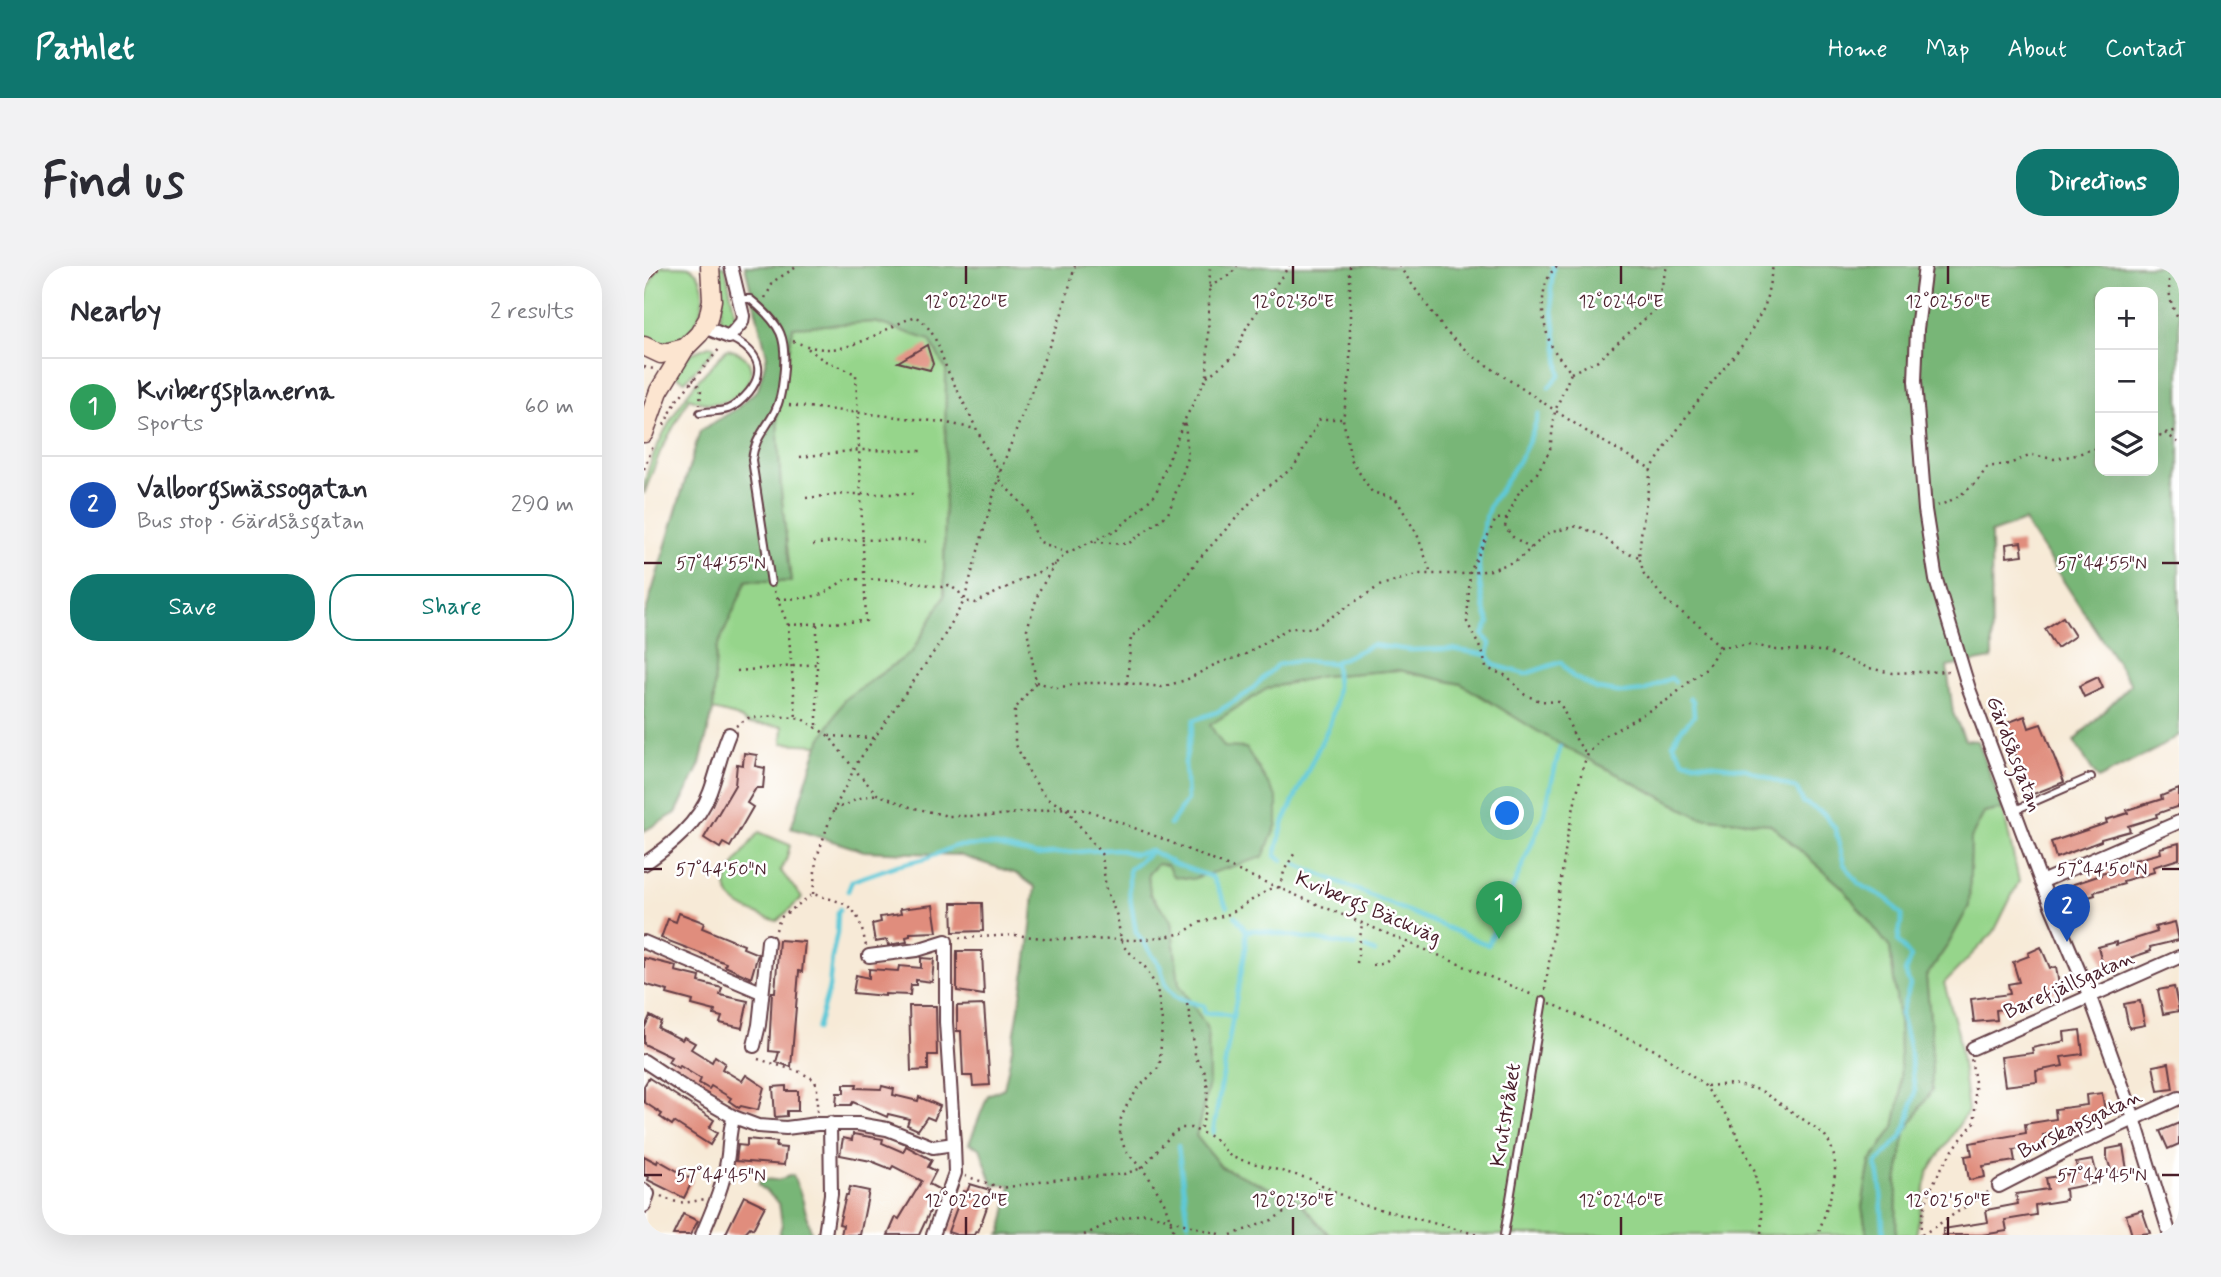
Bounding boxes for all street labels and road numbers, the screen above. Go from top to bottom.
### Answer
street label: Gärdsåsgatan [1977,692,2049,817]
street label: Kvibergs Bäckväg [1290,865,1445,953]
street label: Barefjällsgatan [1999,944,2139,1026]
street label: Krutstråket [1484,1061,1528,1169]
street label: Burskapsgatan [2014,1082,2147,1166]

